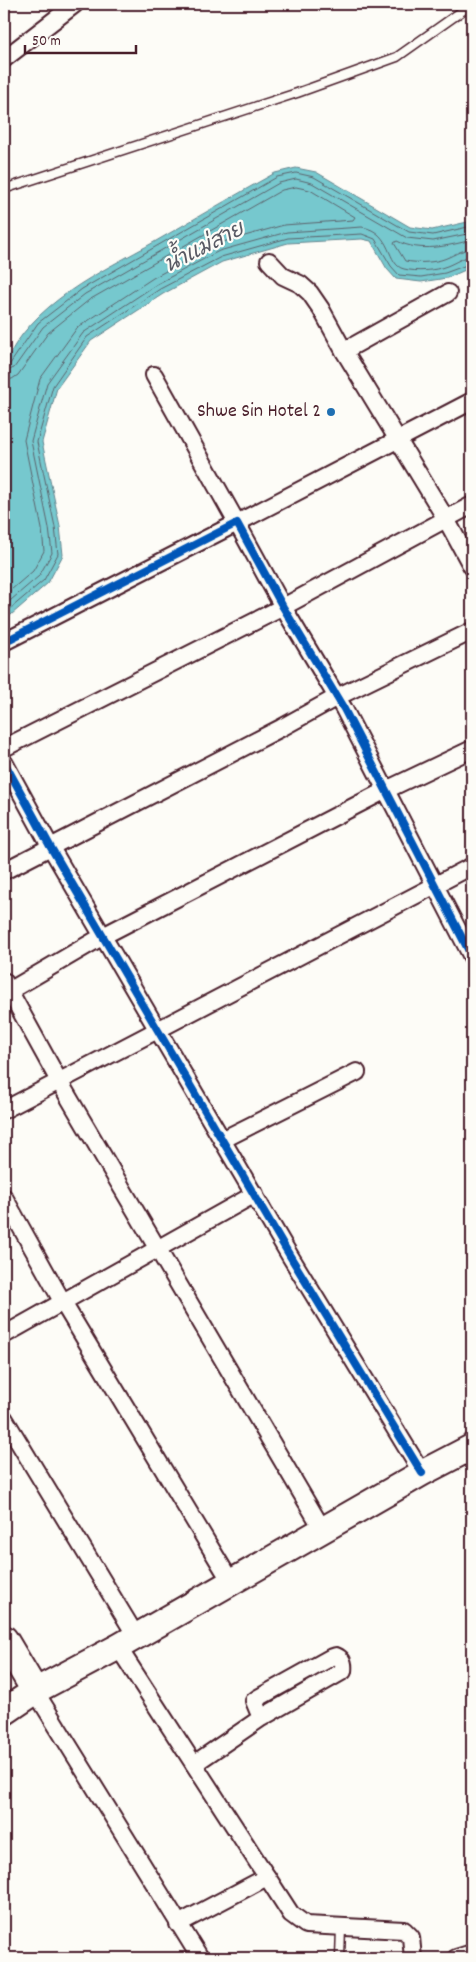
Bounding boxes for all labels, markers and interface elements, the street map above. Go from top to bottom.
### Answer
scale bar [25,22,136,54]
text: 50 m [32,31,61,53]
water label: น้ำแม่สาย [156,208,252,282]
place label: Shwe Sin Hotel 2 [197,398,321,426]
marker: Shwe Sin Hotel 2 [325,406,337,418]

